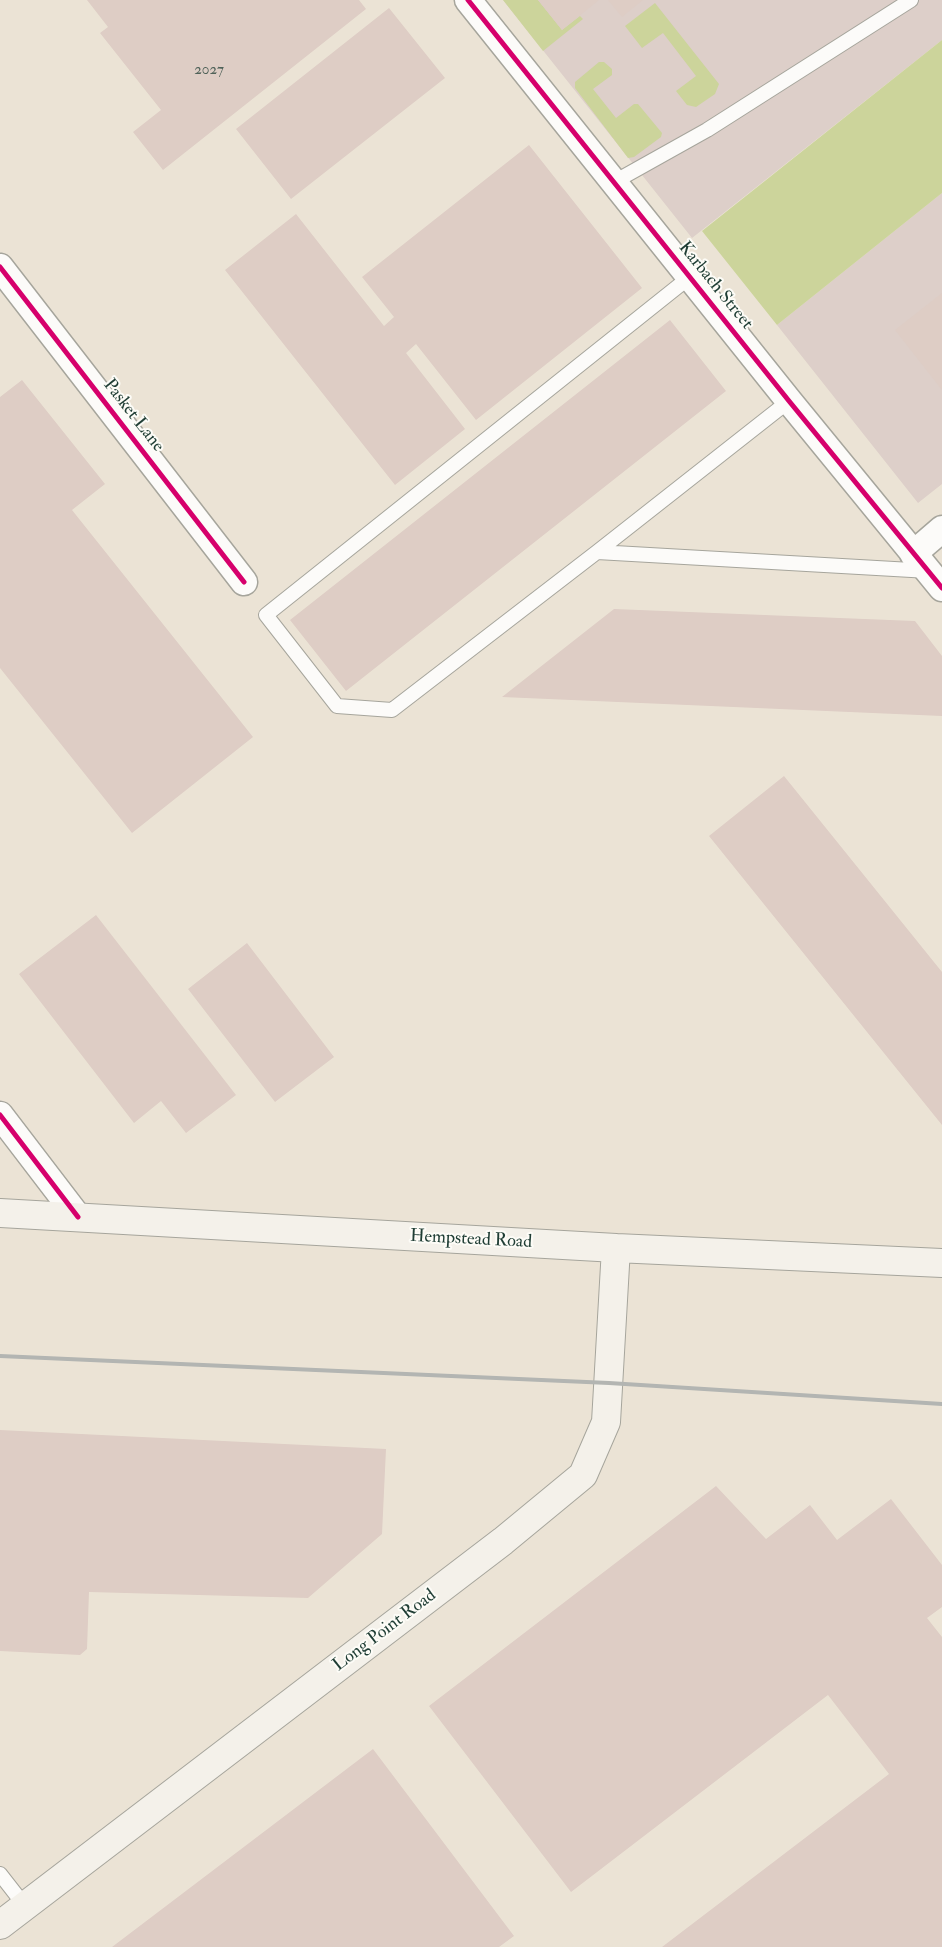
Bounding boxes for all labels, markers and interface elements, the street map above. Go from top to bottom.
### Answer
house number: 2027 [194,62,224,80]
street label: Karbach Street [673,238,757,334]
street label: Pasket Lane [98,375,168,457]
street label: Hempstead Road [409,1226,533,1254]
street label: Long Point Road [329,1585,441,1677]

